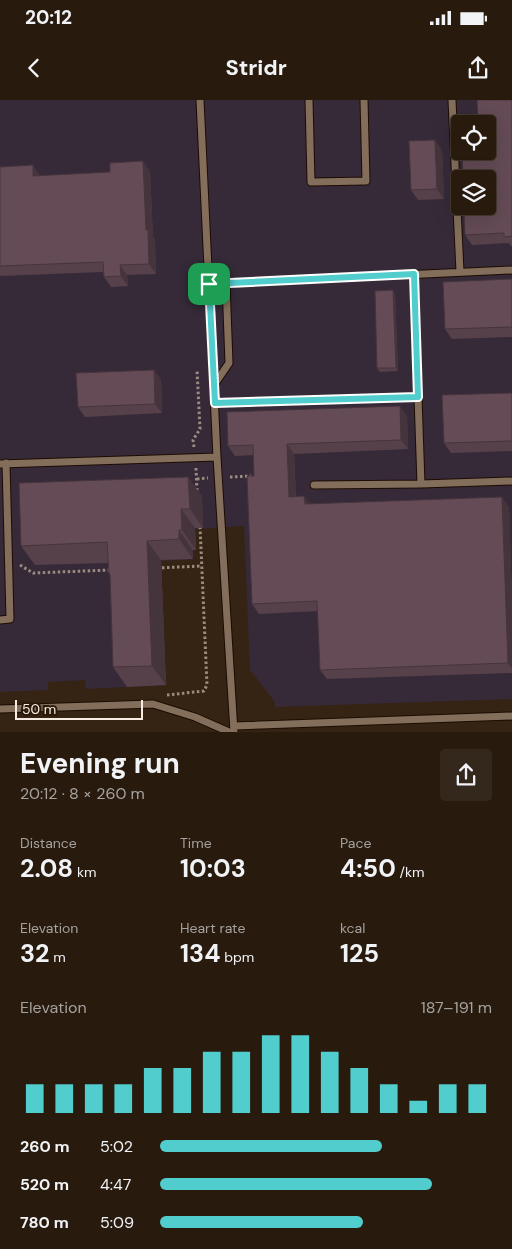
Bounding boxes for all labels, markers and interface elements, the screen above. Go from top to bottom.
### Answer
text: 20:12 [25,5,72,30]
text: Stridr [225,53,287,82]
icon: back [20,54,48,82]
icon: share [464,54,492,82]
map controls [451,115,496,215]
button: locate [451,115,496,160]
button: layers [451,170,496,215]
pin [188,263,230,305]
icon: arrive [195,270,223,298]
scale bar [15,696,142,720]
text: 50 m [22,700,56,718]
text: Evening run [20,745,180,782]
button: share [440,749,492,801]
text: 20:12 · 8 × 260 m [20,783,145,804]
text: Distance [20,834,77,852]
text: Time [180,834,212,852]
text: Pace [340,834,371,852]
text: 2.08 [20,852,73,885]
text: 10:03 [180,852,246,885]
text: 4:50 [340,852,396,885]
text: km [73,863,96,881]
text: /km [396,863,425,881]
text: Elevation [20,919,78,937]
text: Heart rate [180,919,245,937]
text: kcal [340,919,365,937]
text: 32 [20,937,50,970]
text: 134 [180,937,220,970]
text: 125 [340,937,379,970]
text: m [50,948,66,966]
text: bpm [220,948,254,966]
text: Elevation [20,997,87,1018]
text: 187–191 m [421,997,492,1018]
text: 260 m [20,1136,69,1157]
text: 5:02 [100,1136,133,1157]
text: 520 m [20,1174,69,1195]
text: 4:47 [100,1174,131,1195]
text: 780 m [20,1212,69,1233]
text: 5:09 [100,1212,134,1233]

